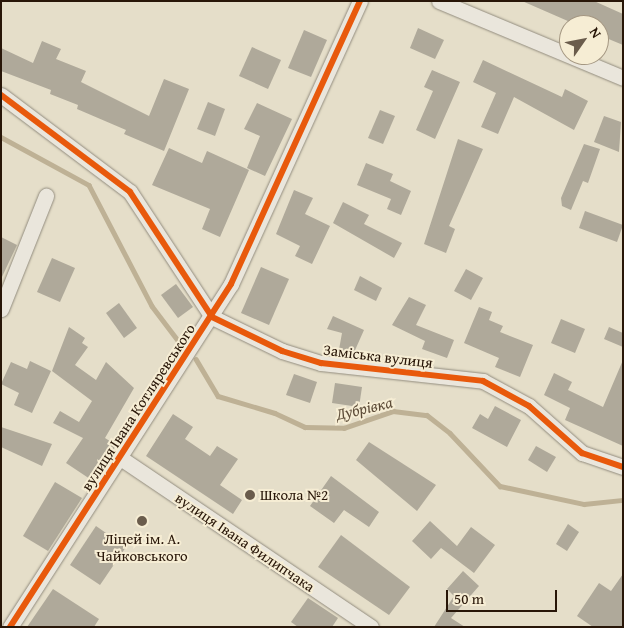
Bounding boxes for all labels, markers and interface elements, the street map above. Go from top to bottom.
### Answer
north arrow [559,15,609,65]
text: N [585,23,607,42]
street label: вулиця Івана Котляревського [77,320,199,494]
street label: Заміська вулиця [322,340,434,372]
water label: Дубрівка [334,392,394,424]
place label: Школа №2 [260,486,328,504]
street label: вулиця Івана Филипчака [172,489,318,595]
marker: Школа №2 [244,489,256,501]
marker: Ліцей ім. А. Чайковського [136,515,148,527]
place label: Ліцей ім. А. Чайковського [96,529,188,564]
scale bar [449,580,560,612]
text: 50 m [454,588,484,609]

